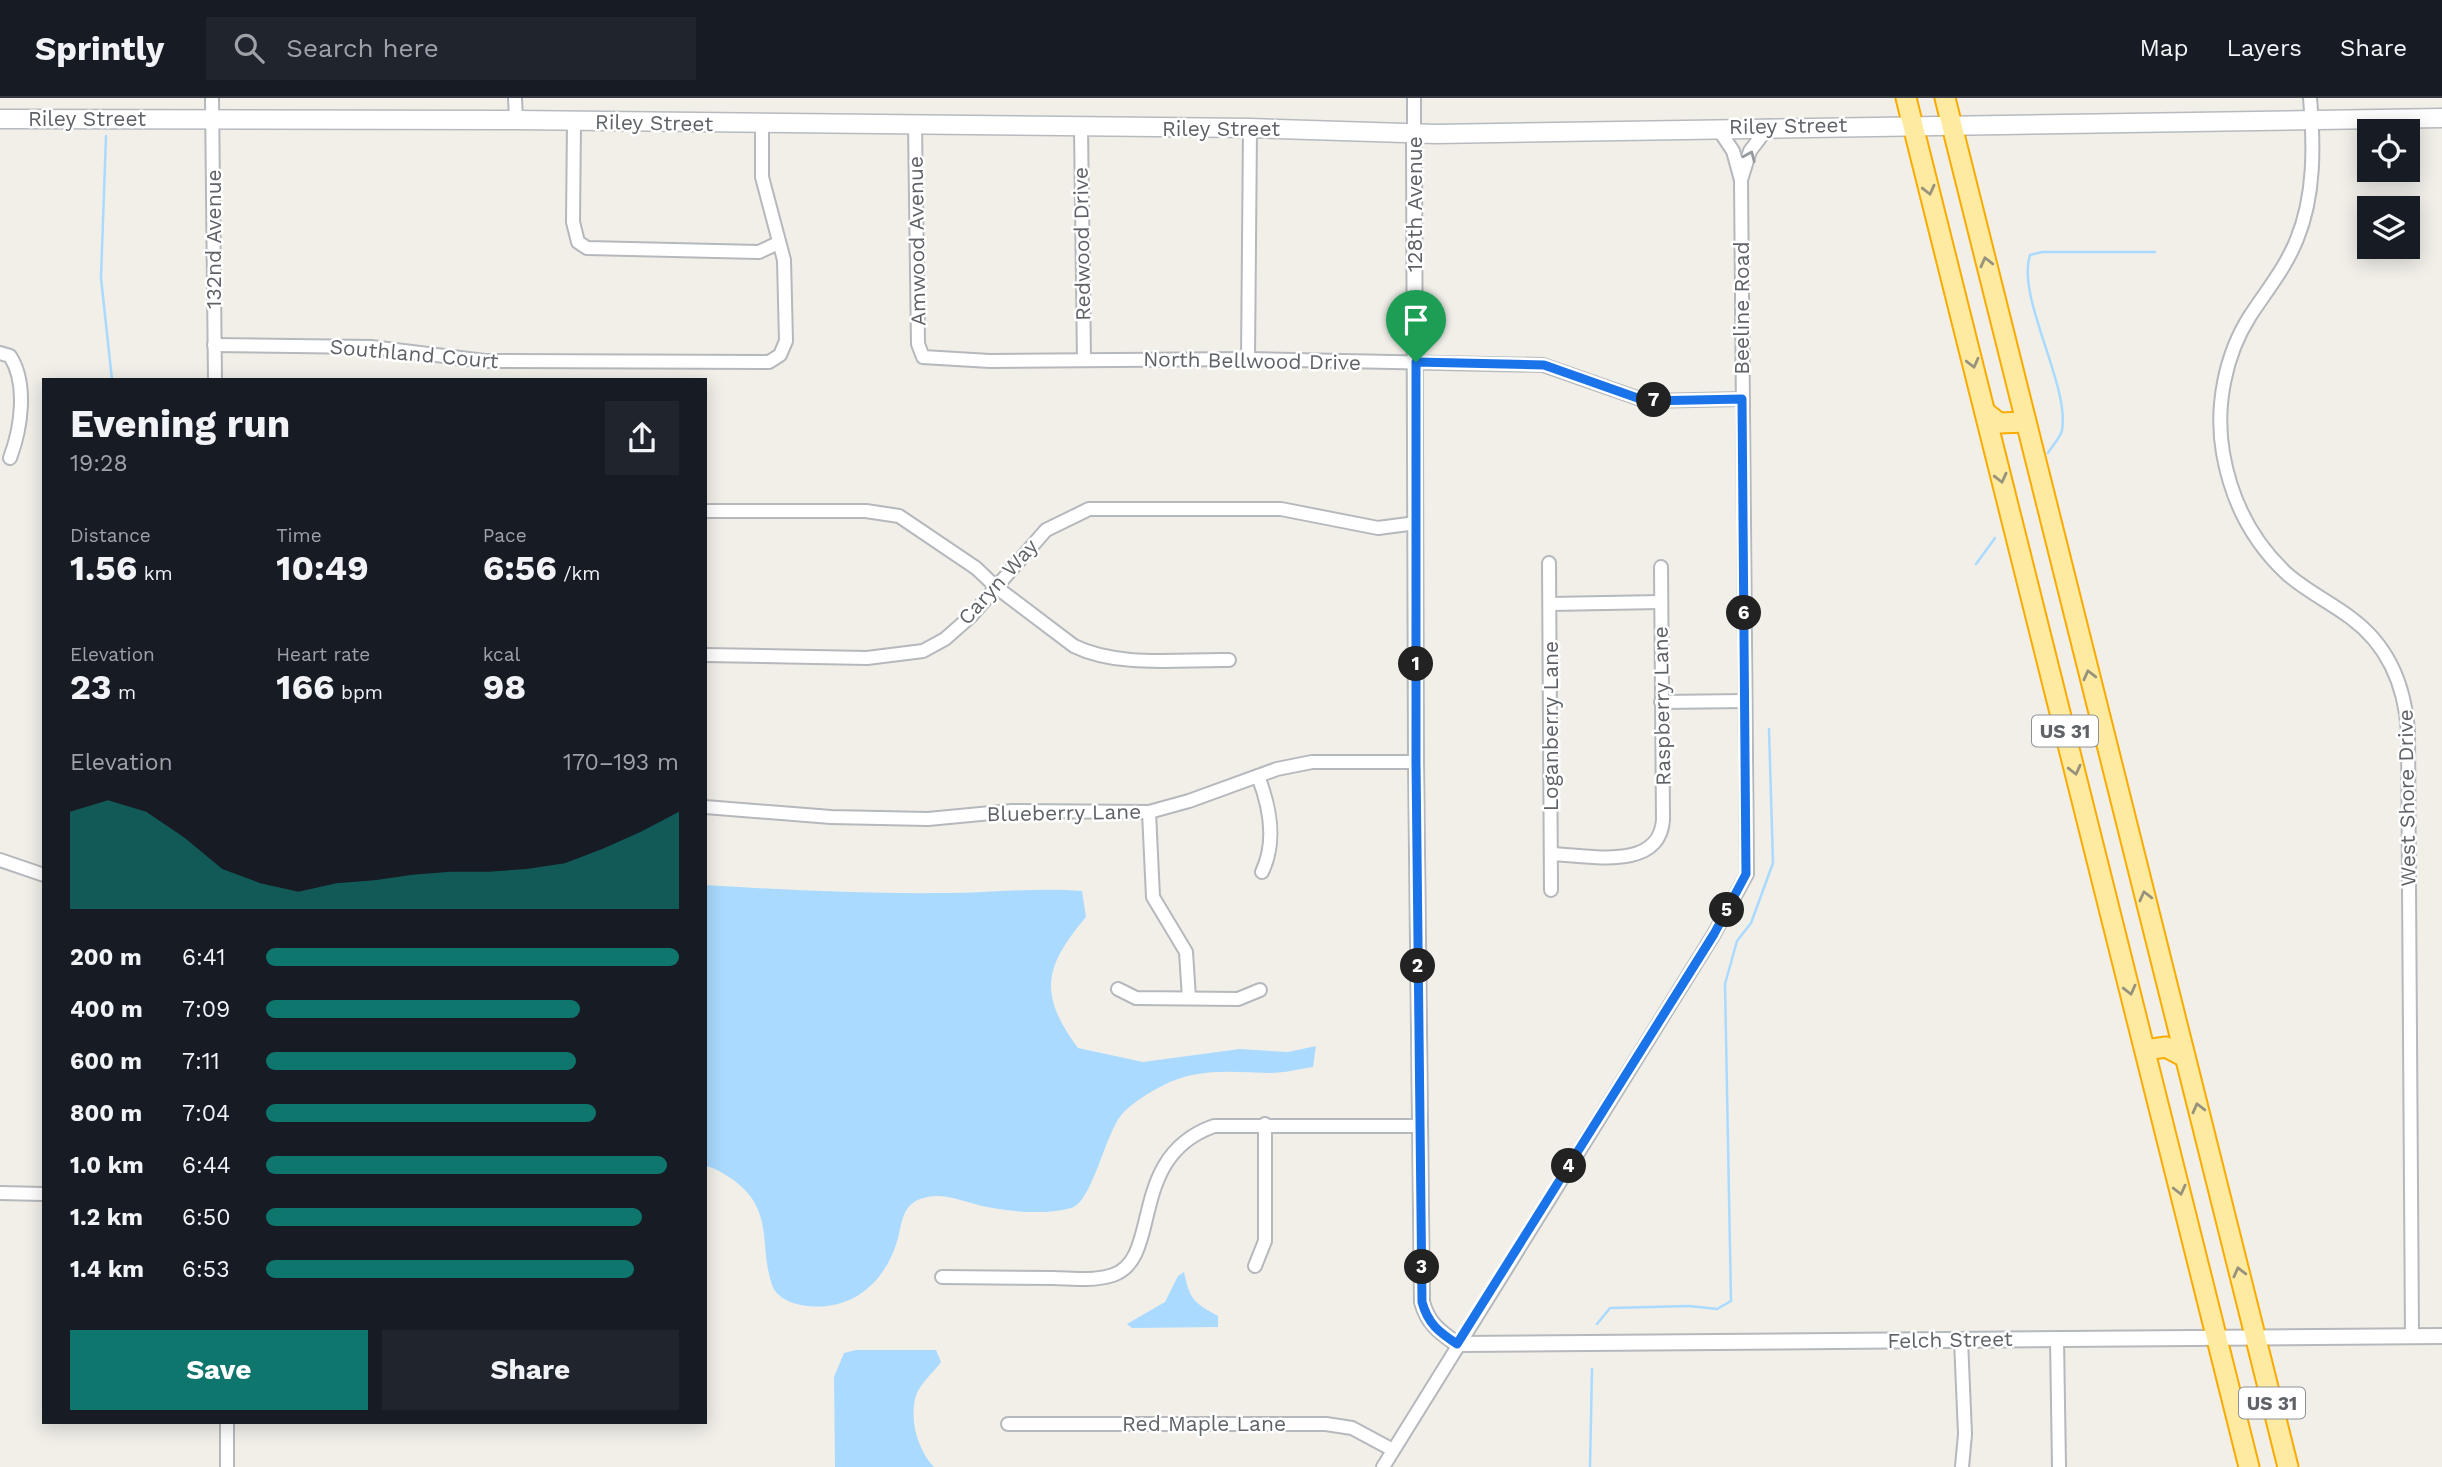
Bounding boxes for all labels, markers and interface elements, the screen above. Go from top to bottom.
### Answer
search box [206,17,696,80]
text: Sprintly [35,29,164,68]
icon: search [230,29,268,67]
text: Search here [286,33,439,63]
text: Map [2140,34,2188,62]
text: Layers [2226,34,2302,62]
text: Share [2340,34,2407,62]
street label: Riley Street [28,106,146,131]
street label: Riley Street [595,109,713,136]
street label: Riley Street [1729,112,1847,139]
street label: Riley Street [1162,116,1280,141]
map controls [2357,119,2420,259]
button: locate [2357,119,2420,182]
street label: 128th Avenue [1402,136,1427,272]
one-way arrow [1742,151,1756,163]
street label: Amwood Avenue [903,156,930,326]
street label: Redwood Drive [1068,167,1095,321]
street label: 132nd Avenue [201,169,226,309]
one-way arrow [1921,184,1935,196]
button: layers [2357,196,2420,259]
street label: Beeline Road [1729,241,1754,375]
one-way arrow [1980,256,1994,268]
pin [1386,290,1446,362]
icon: arrive [1397,301,1435,339]
street label: Southland Court [329,334,500,373]
street label: North Bellwood Drive [1143,346,1361,375]
one-way arrow [1965,357,1979,369]
pin: 7 [1636,382,1672,418]
text: 7 [1648,388,1659,411]
button: share [605,401,679,475]
text: Evening run [70,402,290,446]
text: 19:28 [70,450,128,477]
one-way arrow [1993,472,2007,484]
text: Distance [70,524,151,547]
text: Time [276,524,322,547]
text: Pace [483,524,527,547]
street label: Caryn Way [953,533,1043,630]
text: 1.56 [70,547,137,589]
text: 10:49 [276,547,369,589]
text: 6:56 [483,547,557,589]
text: km [137,562,173,585]
text: /km [557,562,600,585]
pin: 6 [1726,596,1762,630]
text: 6 [1738,601,1749,624]
street label: Raspberry Lane [1648,626,1675,786]
street label: Loganberry Lane [1538,641,1563,811]
text: Elevation [70,643,155,666]
text: Heart rate [276,643,370,666]
text: kcal [483,643,520,666]
pin: 1 [1398,646,1434,682]
text: 1 [1411,652,1420,675]
text: 23 [70,666,112,708]
text: 166 [276,666,335,708]
text: 98 [483,666,526,708]
one-way arrow [2083,669,2097,681]
text: m [112,681,136,704]
text: bpm [335,681,383,704]
street label: West Shore Drive [2392,709,2421,887]
road number: US 31 [2032,716,2098,746]
text: Elevation [70,749,173,776]
text: 170–193 m [563,749,679,776]
one-way arrow [2067,764,2081,776]
street label: Blueberry Lane [986,799,1142,826]
one-way arrow [2139,890,2153,902]
pin: 5 [1710,892,1744,928]
text: 5 [1721,898,1732,921]
text: 200 m [70,944,142,971]
text: 6:41 [182,944,225,971]
pin: 2 [1400,948,1436,984]
text: 2 [1412,954,1423,977]
one-way arrow [2122,984,2136,996]
text: 400 m [70,996,143,1023]
text: 7:09 [182,996,230,1023]
text: 600 m [70,1048,142,1075]
text: 7:11 [182,1048,220,1075]
text: 800 m [70,1100,142,1127]
text: 7:04 [182,1100,230,1127]
one-way arrow [2192,1102,2206,1114]
pin: 4 [1552,1148,1586,1184]
text: 1.0 km [70,1152,144,1179]
text: 6:44 [182,1152,231,1179]
text: 4 [1562,1154,1575,1177]
one-way arrow [2172,1184,2186,1196]
text: 1.2 km [70,1204,143,1231]
text: 6:50 [182,1204,230,1231]
pin: 3 [1404,1250,1440,1284]
text: 3 [1416,1255,1427,1278]
text: 1.4 km [70,1256,144,1283]
text: 6:53 [182,1256,230,1283]
one-way arrow [2233,1266,2247,1278]
street label: Felch Street [1887,1326,2013,1353]
button: Save [70,1330,368,1410]
button: Share [382,1330,679,1410]
road number: US 31 [2239,1387,2305,1418]
street label: Red Maple Lane [1122,1411,1286,1436]

